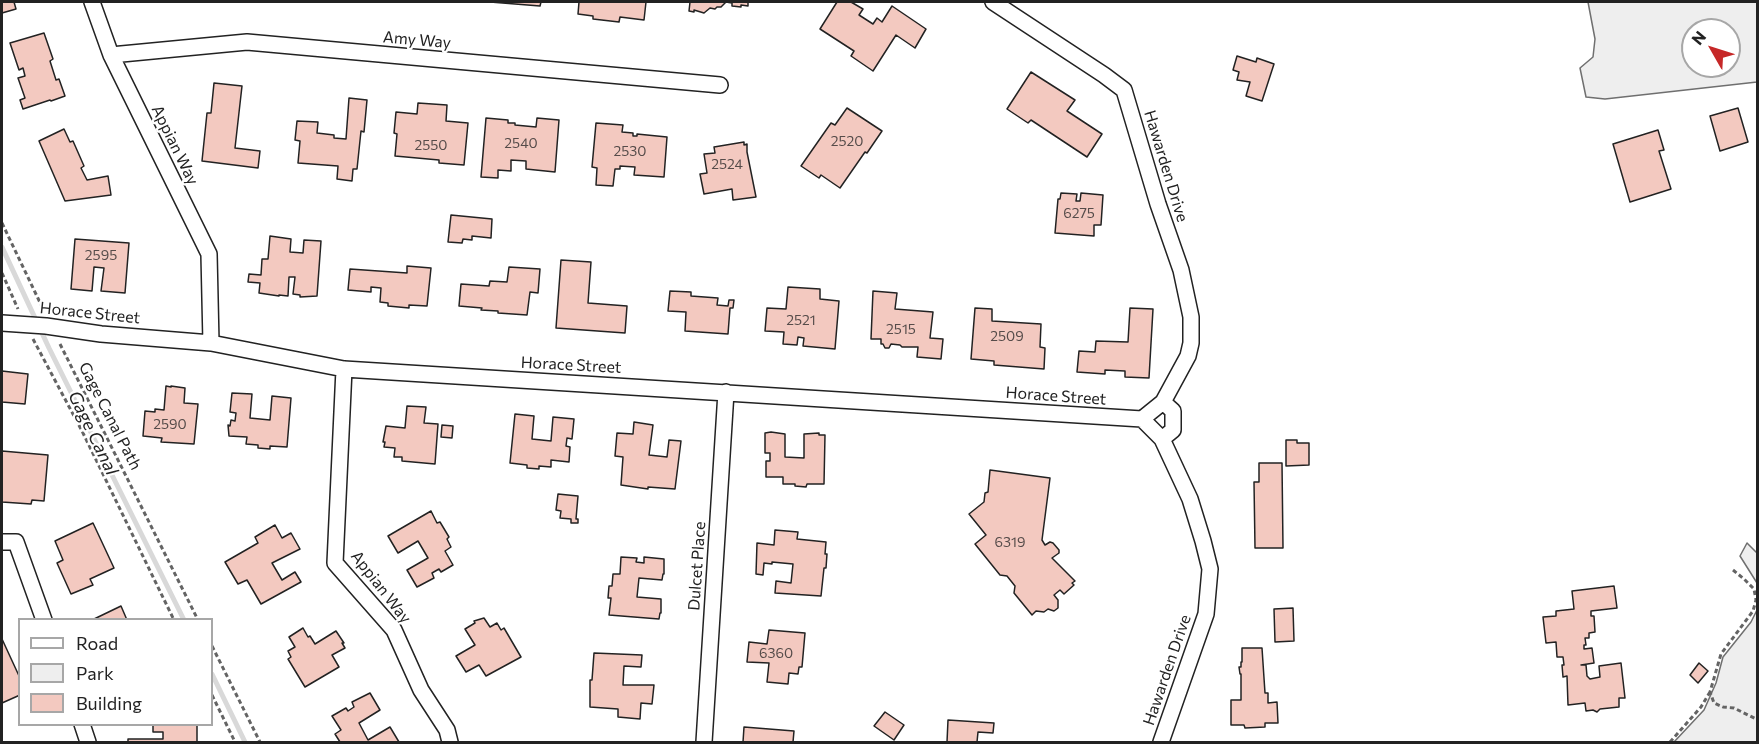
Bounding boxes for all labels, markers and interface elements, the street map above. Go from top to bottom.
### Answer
north arrow [1681,18,1741,78]
street label: Amy Way [382,27,452,53]
text: N [1687,27,1709,48]
street label: Appian Way [147,102,203,188]
street label: Hawarden Drive [1140,108,1192,224]
house number: 2520 [831,133,863,149]
house number: 2540 [504,135,538,151]
house number: 2550 [415,137,447,153]
house number: 2530 [614,143,646,159]
house number: 2524 [711,156,743,172]
house number: 6275 [1063,205,1095,221]
house number: 2595 [85,247,117,263]
street label: Horace Street [39,298,141,328]
house number: 2521 [786,312,816,328]
house number: 2515 [886,321,916,337]
house number: 2509 [990,328,1024,344]
street label: Horace Street [520,353,622,377]
street label: Gage Canal Path [75,359,145,473]
street label: Horace Street [1005,383,1107,409]
water label: Gage Canal [63,387,123,479]
house number: 2590 [153,416,187,432]
street label: Dulcet Place [684,521,710,611]
house number: 6319 [995,534,1025,550]
street label: Appian Way [347,547,415,627]
street label: Hawarden Drive [1139,612,1195,728]
legend [18,618,213,726]
text: Road [76,632,118,654]
house number: 6360 [759,645,793,661]
text: Park [76,662,114,684]
text: Building [76,692,142,714]

